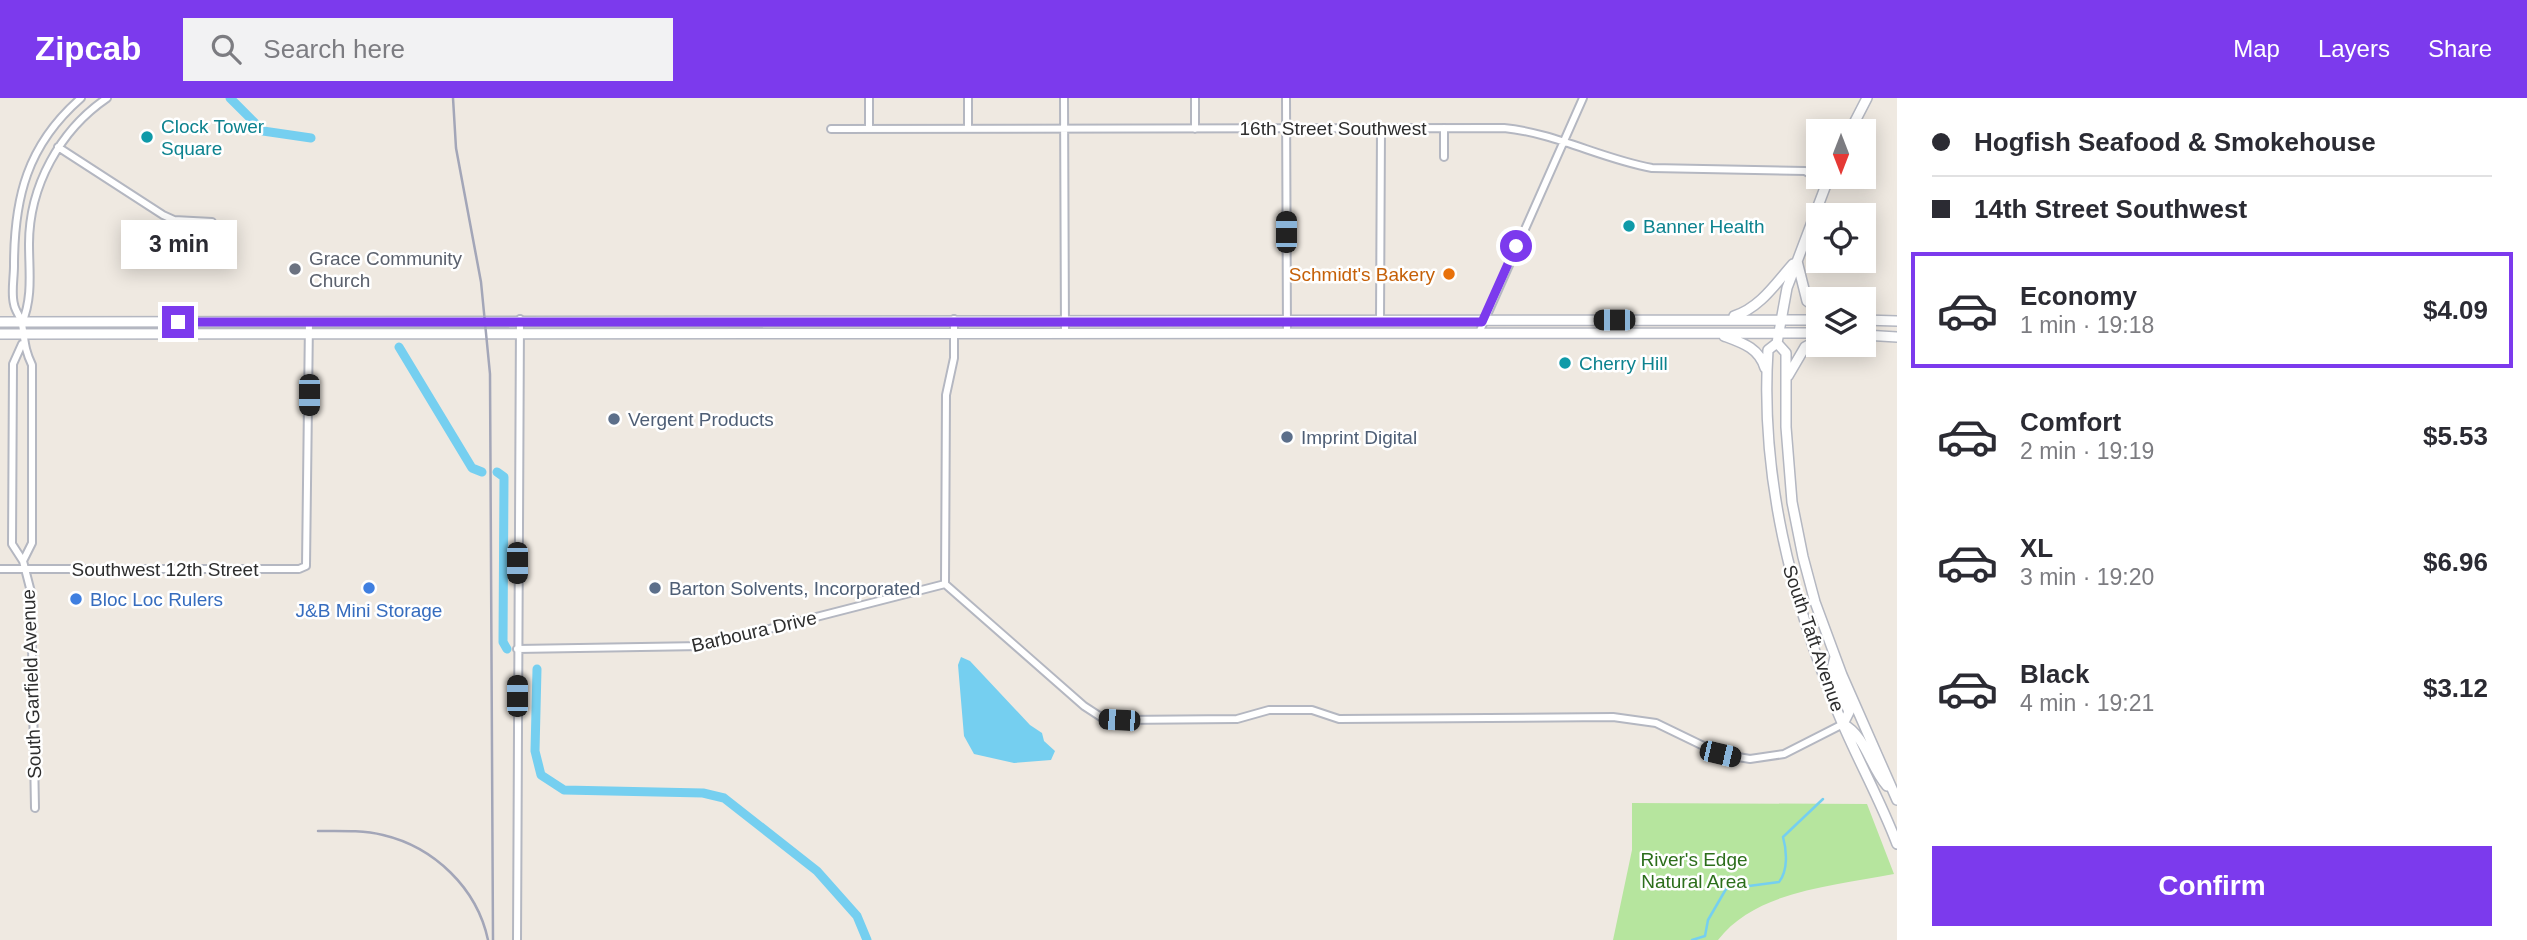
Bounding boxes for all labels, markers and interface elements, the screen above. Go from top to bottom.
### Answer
search box [183,18,673,81]
text: Zipcab [35,30,141,67]
icon: search [207,30,245,68]
text: Search here [263,34,405,64]
text: Map [2233,35,2280,62]
text: Layers [2318,35,2390,62]
text: Share [2428,35,2492,62]
place label: Clock Tower Square [161,116,265,159]
street label: 16th Street Southwest [1240,118,1427,139]
north arrow [1806,119,1876,189]
map controls [1806,119,1876,357]
text: Hogfish Seafood & Smokehouse [1974,127,2376,157]
marker: Clock Tower Square [139,129,155,145]
text: 14th Street Southwest [1974,194,2247,224]
button: locate [1806,203,1876,273]
car [1276,211,1297,253]
place label: Banner Health [1643,216,1764,237]
marker: Banner Health [1621,218,1637,234]
callout: 3 min [120,220,236,270]
route start [1500,230,1532,262]
text: 3 min [149,231,209,257]
place label: Grace Community Church [309,248,463,291]
marker: Grace Community Church [287,261,303,277]
place label: Schmidt's Bakery [1289,264,1435,285]
marker: Schmidt's Bakery [1441,266,1457,282]
icon: car [1936,279,1999,342]
text: Economy [2020,281,2137,311]
button: layers [1806,287,1876,357]
text: $4.09 [2423,295,2488,325]
route end [162,306,194,338]
car [1594,310,1636,331]
text: 1 min · 19:18 [2020,312,2154,338]
place label: Cherry Hill [1579,353,1668,374]
marker: Cherry Hill [1557,355,1573,371]
car [299,374,320,416]
icon: car [1936,405,1999,468]
text: Comfort [2020,407,2121,437]
place label: Vergent Products [628,409,774,430]
marker: Vergent Products [606,411,622,427]
text: $5.53 [2423,421,2488,451]
place label: Imprint Digital [1301,427,1417,448]
marker: Imprint Digital [1279,429,1295,445]
text: 2 min · 19:19 [2020,438,2154,464]
icon: car [1936,531,1999,594]
text: XL [2020,533,2053,563]
car [507,542,528,584]
text: $6.96 [2423,547,2488,577]
street label: Southwest 12th Street [72,559,259,580]
street label: South Taft Avenue [1779,562,1848,714]
text: 3 min · 19:20 [2020,564,2154,590]
place label: Barton Solvents, Incorporated [669,578,920,599]
marker: J&B Mini Storage [361,580,377,596]
marker: Barton Solvents, Incorporated [647,580,663,596]
street label: South Garfield Avenue [18,589,45,779]
place label: Bloc Loc Rulers [90,589,223,610]
marker: Bloc Loc Rulers [68,591,84,607]
place label: J&B Mini Storage [296,600,442,621]
street label: Barboura Drive [689,607,819,656]
icon: car [1936,657,1999,720]
text: Black [2020,659,2089,689]
text: $3.12 [2423,673,2488,703]
car [507,675,528,717]
text: 4 min · 19:21 [2020,690,2154,716]
car [1098,708,1141,732]
car [1698,739,1743,769]
button: Confirm [1932,846,2492,926]
park label: River's Edge Natural Area [1640,849,1748,892]

